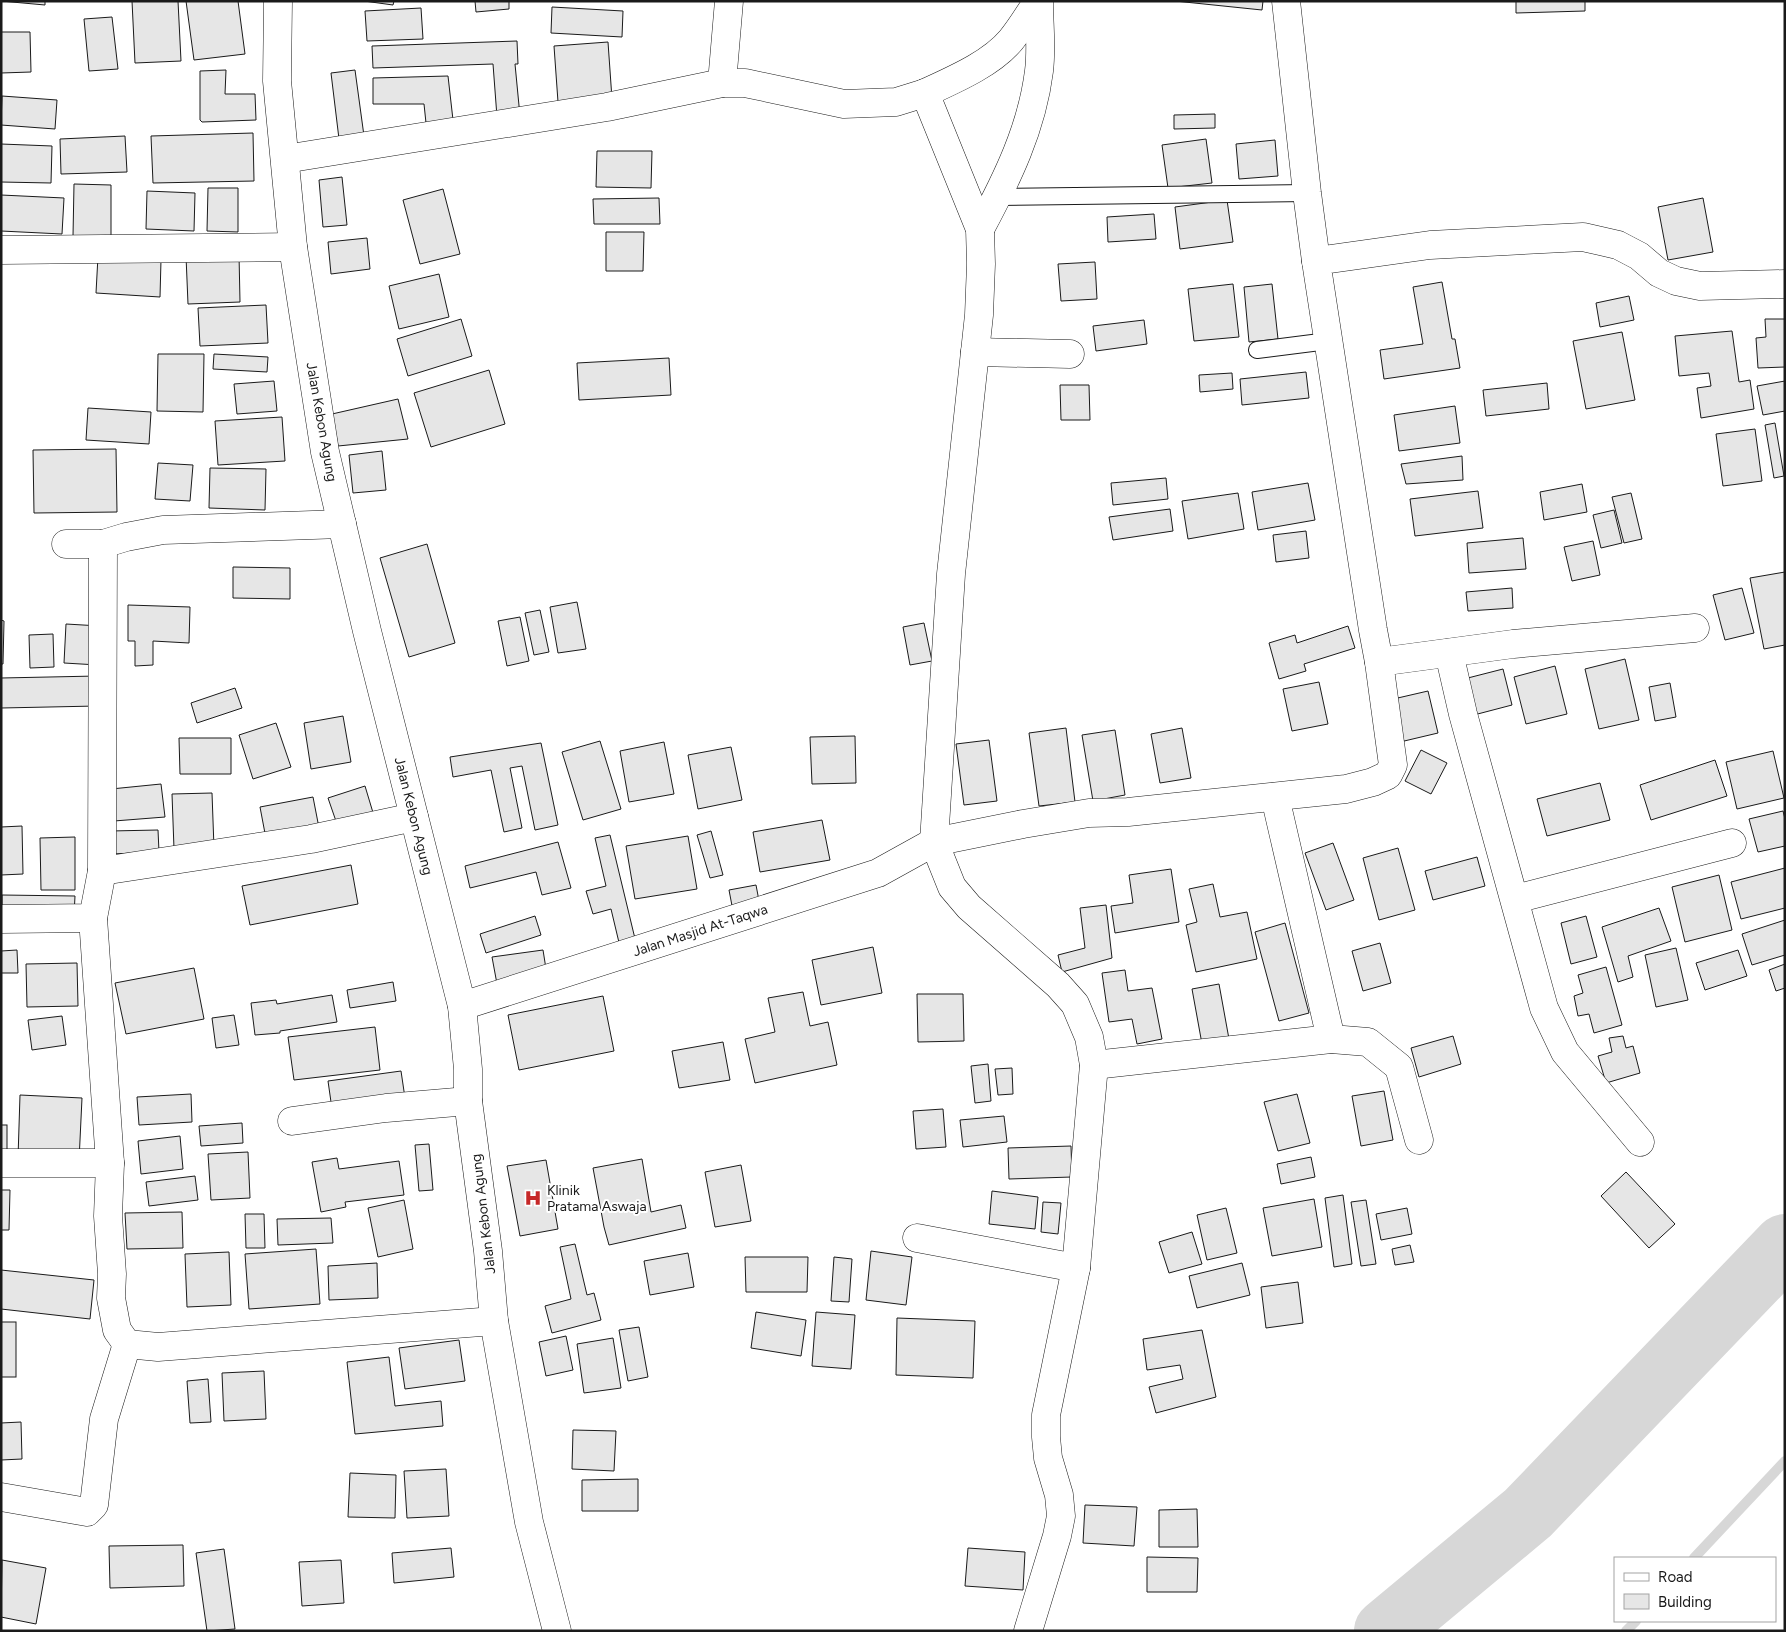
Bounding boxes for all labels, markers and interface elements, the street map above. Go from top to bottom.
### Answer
street label: Jalan Kebon Agung [303,361,340,483]
street label: Jalan Kebon Agung [391,755,436,877]
street label: Jalan Masjid At-Taqwa [631,901,770,960]
street label: Jalan Kebon Agung [468,1153,499,1275]
place label: Klinik Pratama Aswaja [547,1182,647,1215]
hospital icon: Klinik Pratama Aswaja [523,1188,543,1208]
legend [1614,1557,1776,1622]
text: Road [1658,1568,1693,1586]
text: Building [1658,1593,1712,1611]

